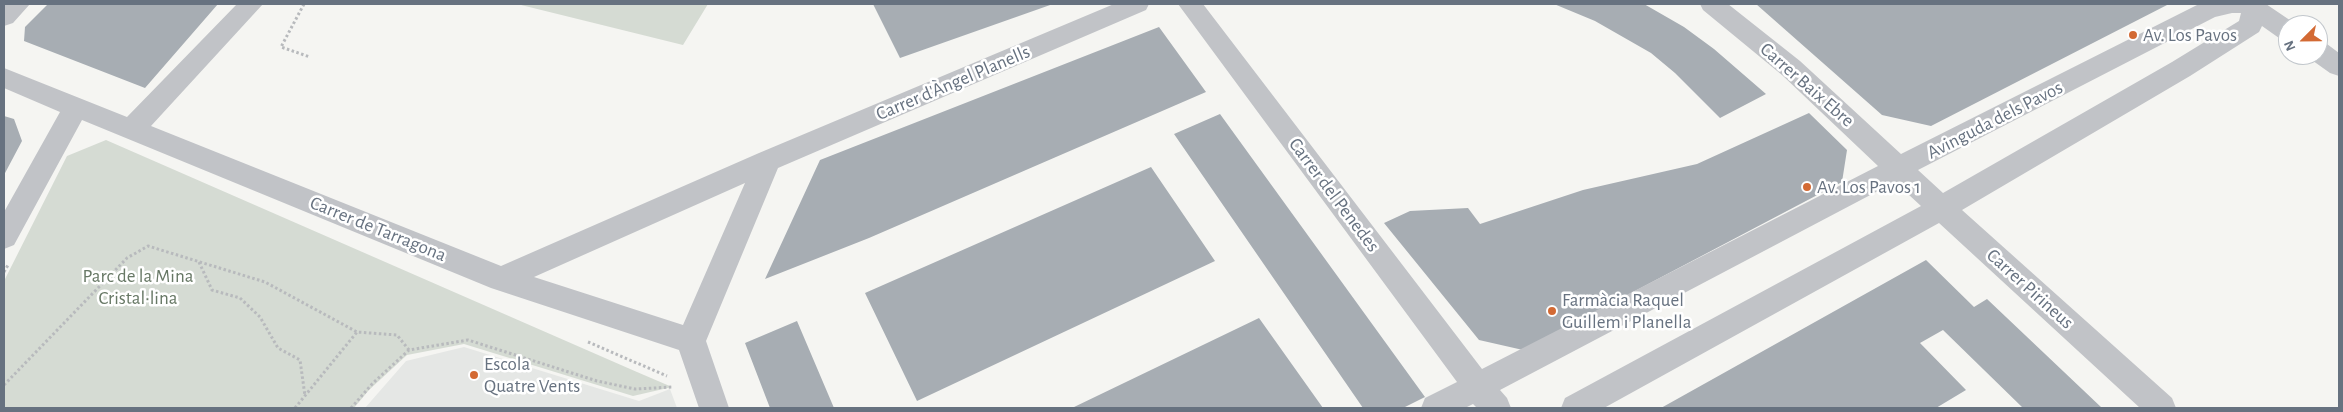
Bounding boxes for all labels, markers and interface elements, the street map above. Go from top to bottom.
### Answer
north arrow [2278,15,2328,65]
place label: Av. Los Pavos [2143,24,2237,46]
marker: Av. Los Pavos [2127,29,2139,41]
street label: Carrer Baix Ebre [1755,38,1859,132]
text: N [2282,38,2298,53]
street label: Carrer d'Àngel Planells [873,40,1033,126]
street label: Avinguda dels Pavos [1923,76,2067,164]
street label: Carrer del Penedes [1284,133,1384,257]
place label: Av. Los Pavos 1 [1817,176,1921,198]
marker: Av. Los Pavos 1 [1801,181,1813,193]
street label: Carrer de Tarragona [307,191,449,267]
street label: Carrer Pirineus [1982,244,2078,334]
park label: Parc de la Mina Cristal·lina [82,265,194,309]
place label: Farmàcia Raquel Guillem i Planella [1562,289,1691,333]
marker: Farmàcia Raquel Guillem i Planella [1546,305,1558,317]
place label: Escola Quatre Vents [484,353,580,397]
marker: Escola Quatre Vents [468,369,480,381]

